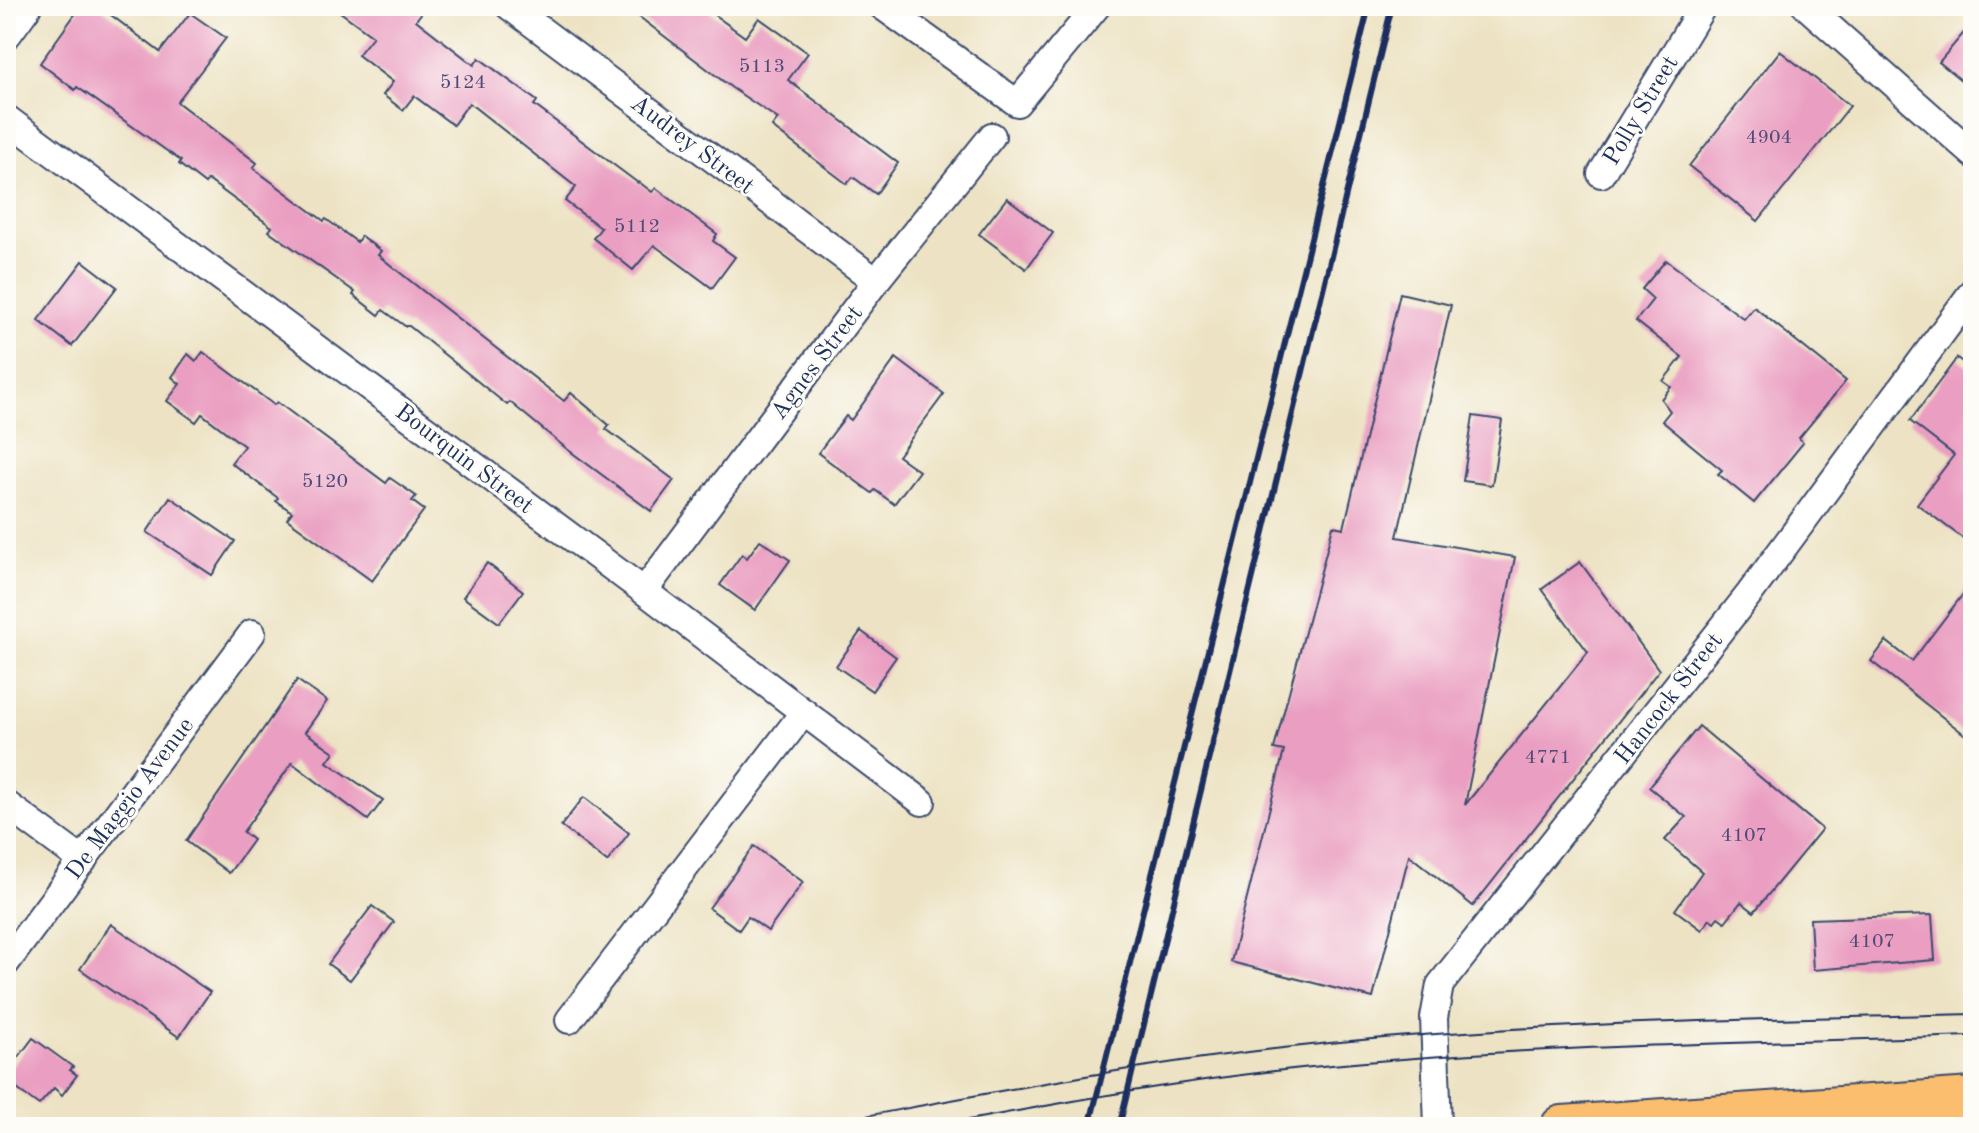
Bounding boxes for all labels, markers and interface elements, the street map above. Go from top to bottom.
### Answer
street label: Polly Street [1600,52,1684,170]
house number: 5113 [739,57,785,77]
house number: 5124 [440,73,486,93]
street label: Audrey Street [626,92,758,200]
house number: 4904 [1746,128,1792,148]
house number: 5112 [614,217,660,237]
street label: Agnes Street [767,302,868,425]
street label: Bourquin Street [390,400,537,519]
house number: 5120 [302,472,348,492]
street label: Hancock Street [1611,629,1728,769]
street label: De Maggio Avenue [62,714,199,885]
house number: 4771 [1525,748,1571,768]
house number: 4107 [1721,826,1767,846]
house number: 4107 [1849,932,1895,952]

